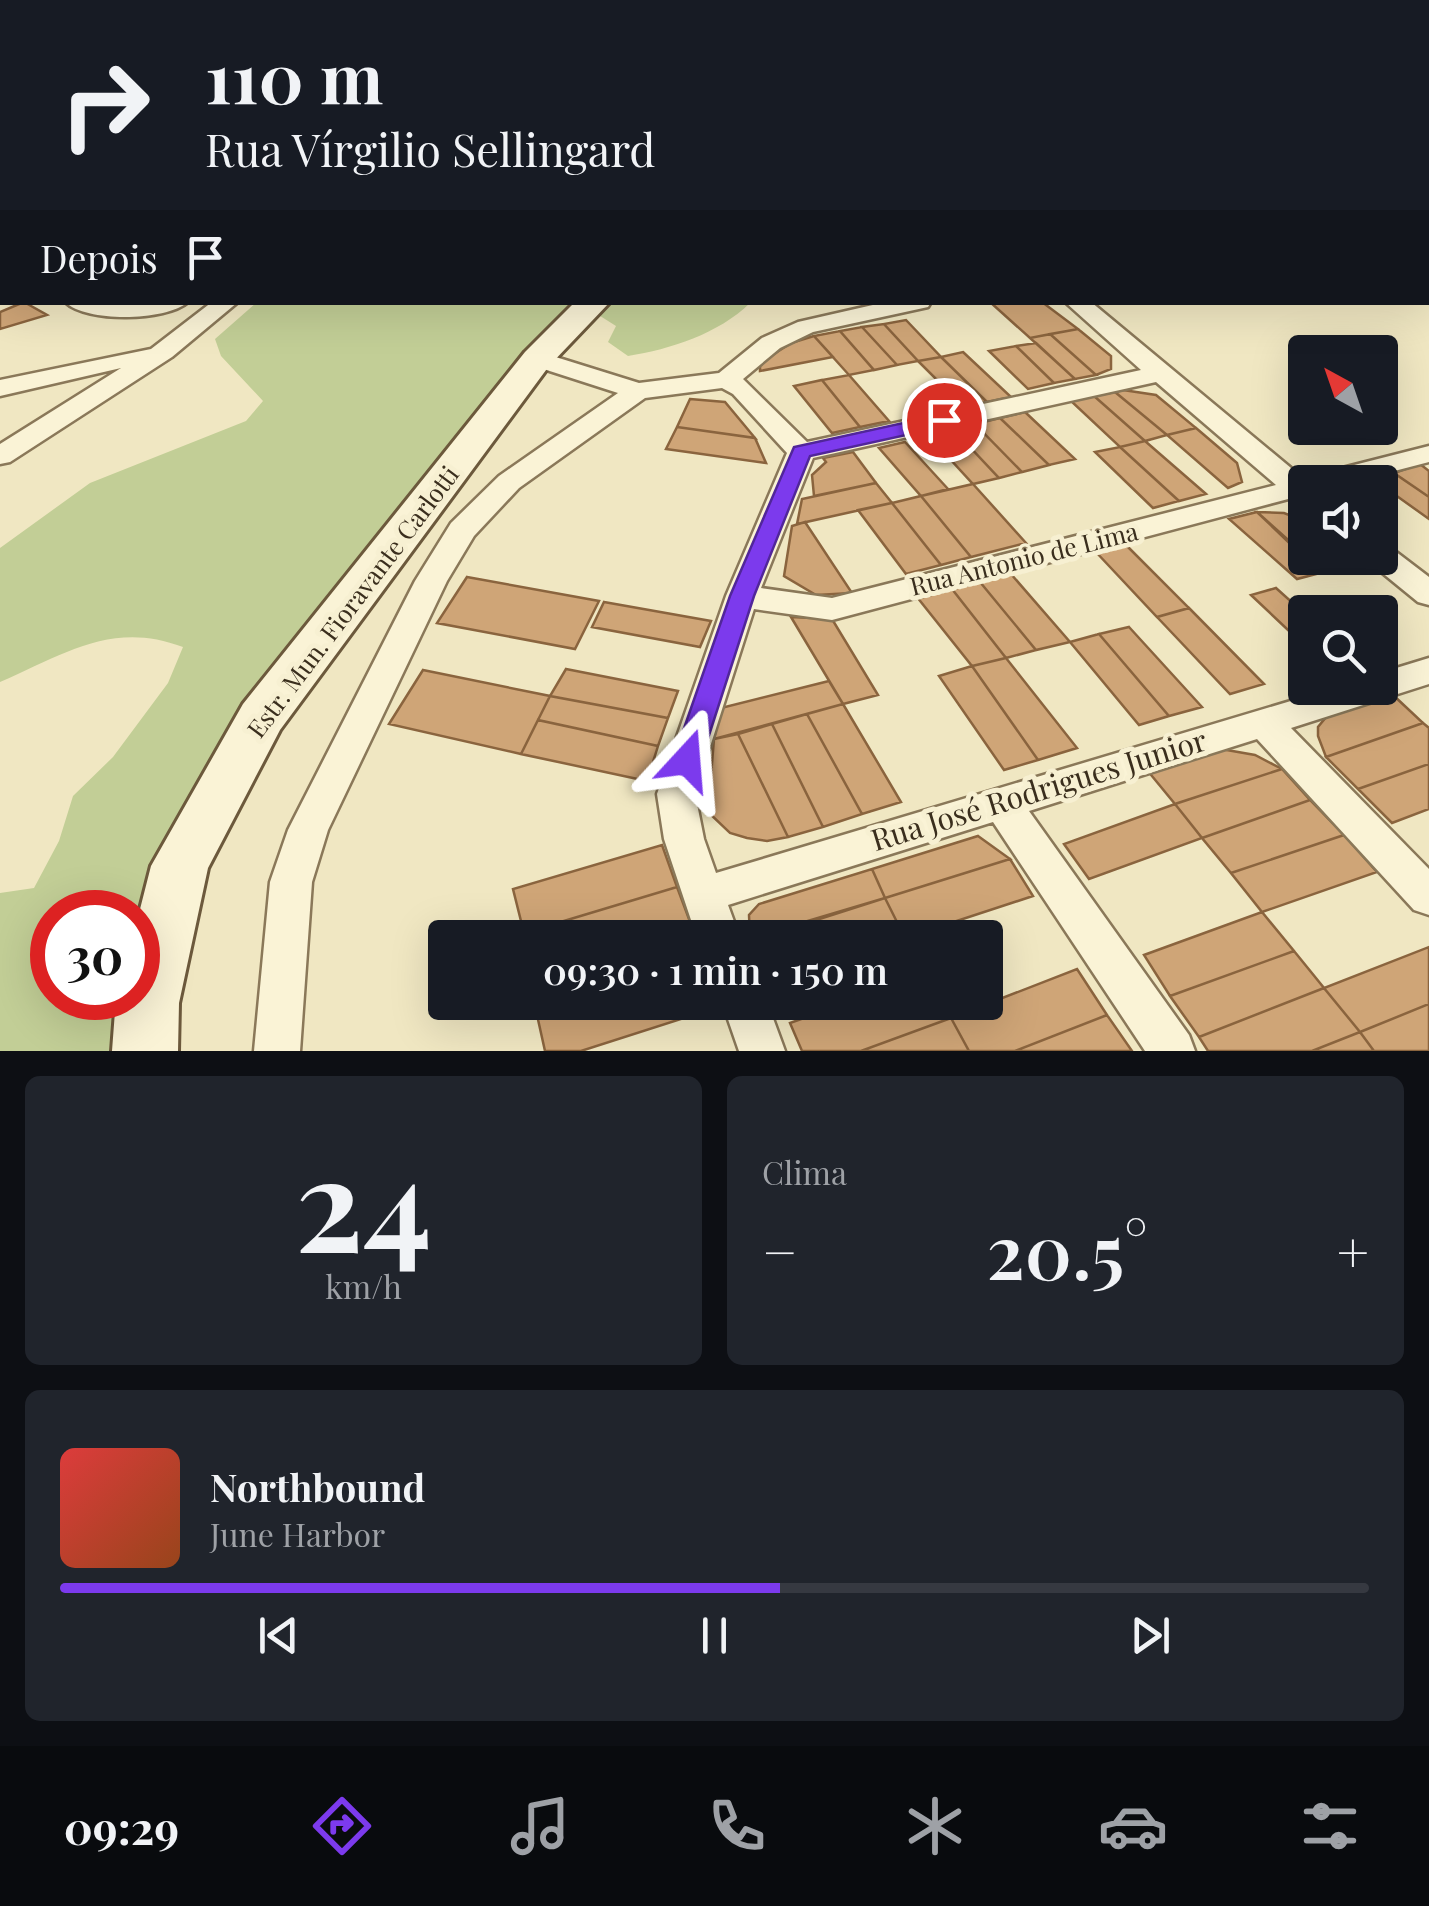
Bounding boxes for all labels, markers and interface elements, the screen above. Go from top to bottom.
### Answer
text: 110 m [205,28,383,122]
icon: right [40,40,170,170]
text: Rua Vírgilio Sellingard [205,118,655,178]
icon: arrive [178,230,233,285]
text: Depois [40,232,158,283]
north arrow [1288,335,1398,445]
map controls [1288,335,1398,705]
pin [902,378,987,463]
icon: arrive [917,393,972,448]
street label: Estr. Mun. Fioravante Carlotti [239,459,465,744]
button: sound [1288,465,1398,575]
street label: Rua Antonio de Lima [906,513,1142,602]
button: search [1288,595,1398,705]
position arrow [635,708,739,812]
street label: Rua José Rodrigues Junior [866,719,1211,859]
speed limit sign: 30 [30,890,160,1020]
text: 09:30 · 1 min · 150 m [543,944,888,995]
text: 24 [295,1112,432,1286]
text: Clima [762,1150,847,1193]
text: 20.5° [986,1199,1148,1299]
text: − [762,1213,798,1287]
text: + [1337,1213,1369,1287]
text: km/h [325,1264,402,1307]
text: Northbound [210,1461,425,1512]
text: June Harbor [210,1512,385,1555]
icon: previous [251,1608,306,1663]
icon: pause [687,1608,742,1663]
icon: next [1123,1608,1178,1663]
icon: directions [307,1791,377,1861]
icon: music [505,1791,575,1861]
icon: phone [702,1791,772,1861]
icon: climate [900,1791,970,1861]
icon: car [1098,1791,1168,1861]
icon: filters [1295,1791,1365,1861]
text: 09:29 [64,1796,179,1856]

